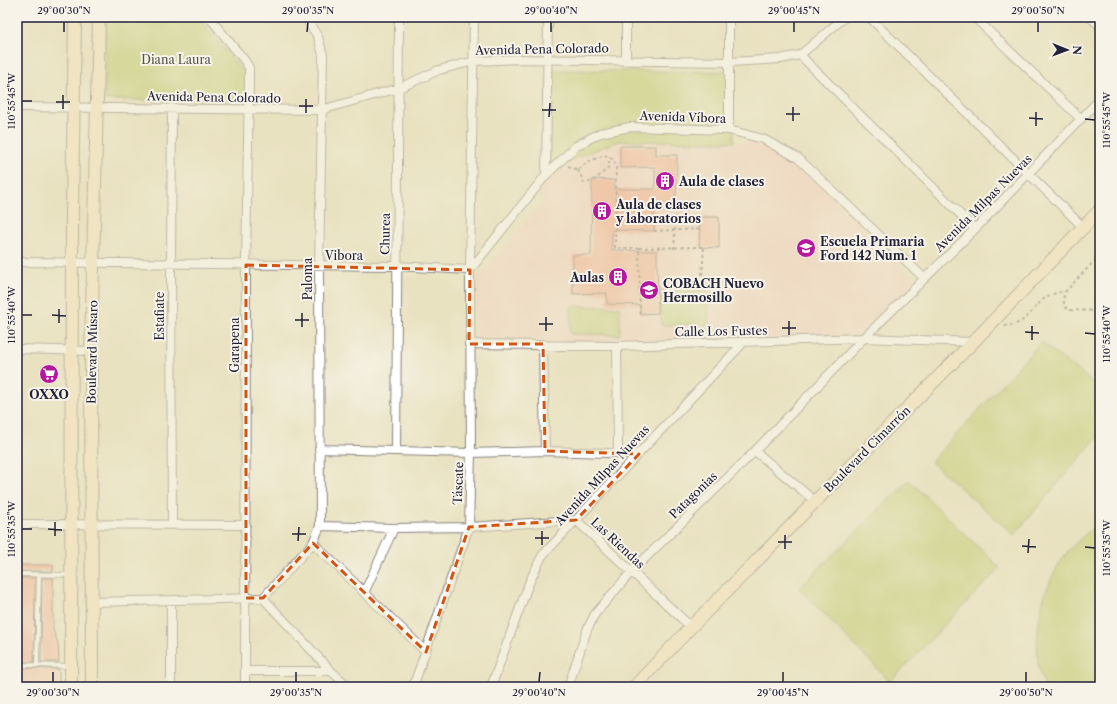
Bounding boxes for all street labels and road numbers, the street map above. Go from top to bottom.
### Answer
street label: Avenida Pena Colorado [474,40,609,58]
street label: Avenida Pena Colorado [146,88,281,106]
street label: Avenida Víbora [638,108,727,126]
street label: Avenida Milpas Nuevas [930,151,1035,256]
street label: Churea [377,212,393,255]
street label: Vibora [324,248,364,263]
street label: Paloma [300,257,315,300]
street label: Estafiate [152,291,167,340]
street label: Boulevard Músaro [84,300,100,404]
street label: Garapena [227,317,242,373]
street label: Calle Los Fustes [674,323,768,339]
street label: Boulevard Cimarrón [821,402,914,495]
street label: Avenida Milpas Nuevas [551,422,652,529]
street label: Táscate [450,461,466,505]
street label: Patagonias [666,468,720,522]
street label: Las Riendas [588,514,648,572]

